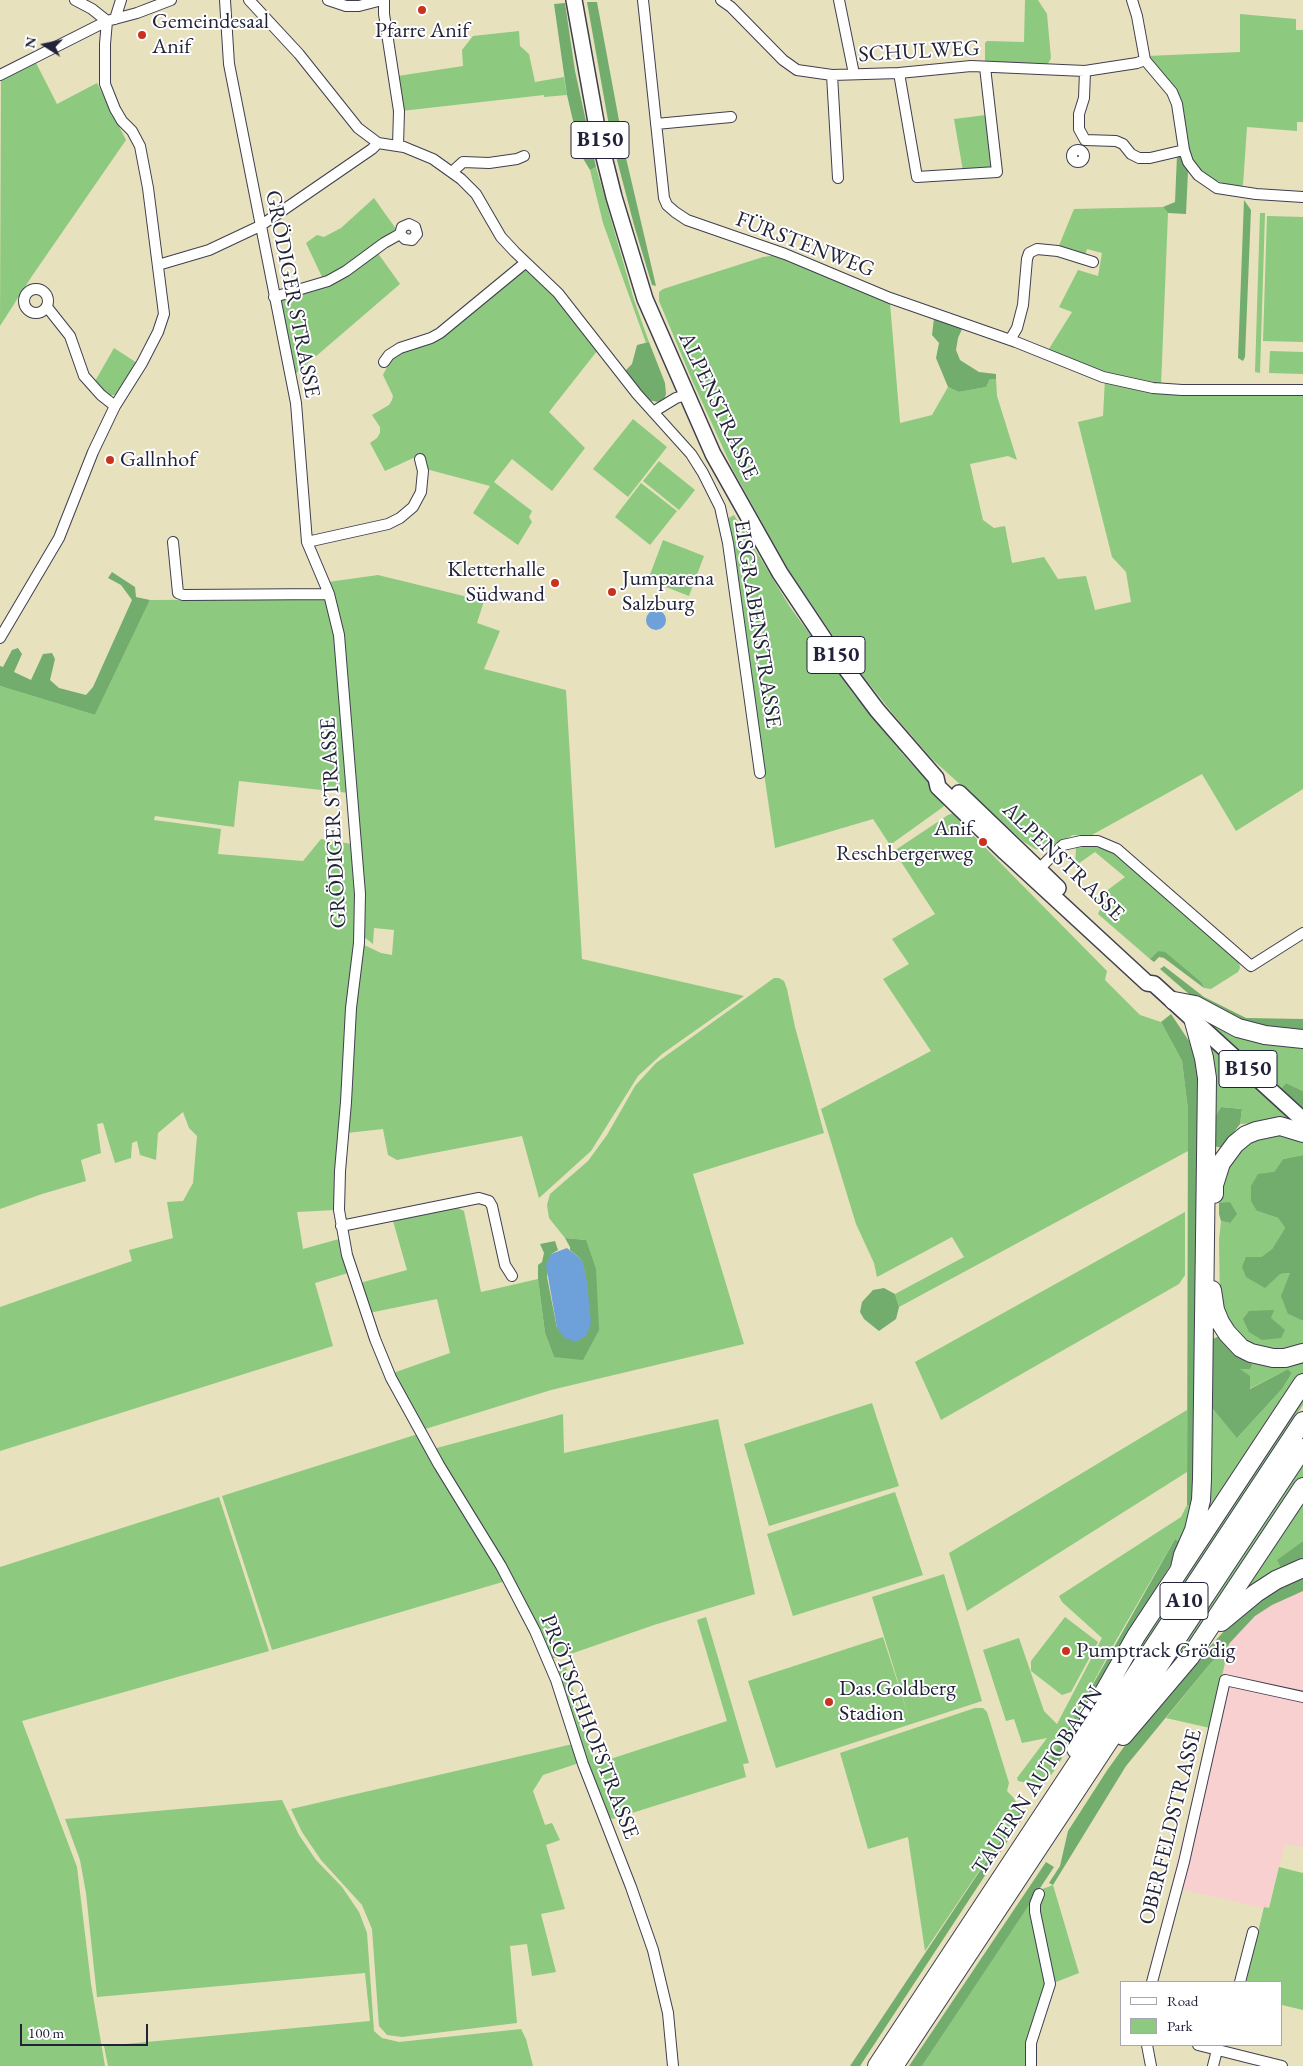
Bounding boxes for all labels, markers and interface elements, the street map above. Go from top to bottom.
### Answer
marker: Pfarre Anif [416,4,428,16]
place label: Gemeindesaal Anif [152,9,269,60]
place label: Pfarre Anif [375,18,469,44]
north arrow [20,20,70,70]
marker: Gemeindesaal Anif [136,29,148,41]
text: N [20,35,40,50]
street label: SCHULWEG [858,36,980,68]
road number: B150 [571,122,629,158]
street label: GRÖDIGER STRASSE [259,188,325,400]
street label: FÜRSTENWEG [732,206,878,284]
street label: ALPENSTRASSE [672,328,764,484]
place label: Gallnhof [120,447,196,473]
marker: Gallnhof [104,454,116,466]
street label: EISGRABENSTRASSE [728,518,786,730]
place label: Kletterhalle Südwand [447,557,545,608]
place label: Jumparena Salzburg [622,566,714,618]
marker: Kletterhalle Südwand [549,577,561,589]
marker: Jumparena Salzburg [606,586,618,598]
road number: B150 [807,636,865,674]
street label: GRÖDIGER STRASSE [315,717,353,929]
street label: ALPENSTRASSE [996,797,1130,927]
place label: Anif Reschbergerweg [836,816,973,868]
marker: Anif Reschbergerweg [977,836,989,848]
road number: B150 [1219,1050,1277,1088]
road number: A10 [1160,1582,1208,1620]
street label: PRÖTSCHHOFSTRASSE [534,1611,644,1843]
place label: Pumptrack Grödig [1076,1638,1235,1664]
marker: Pumptrack Grödig [1060,1645,1072,1657]
place label: Das.Goldberg Stadion [839,1676,956,1728]
street label: TAUERN AUTOBAHN [967,1681,1109,1881]
marker: Das.Goldberg Stadion [823,1696,835,1708]
street label: OBERFELDSTRASSE [1134,1727,1208,1927]
legend [1120,1981,1283,2046]
text: Road [1167,1991,1198,2010]
scale bar [22,2014,150,2046]
text: Park [1167,2016,1193,2035]
text: 100 m [28,2023,64,2042]

